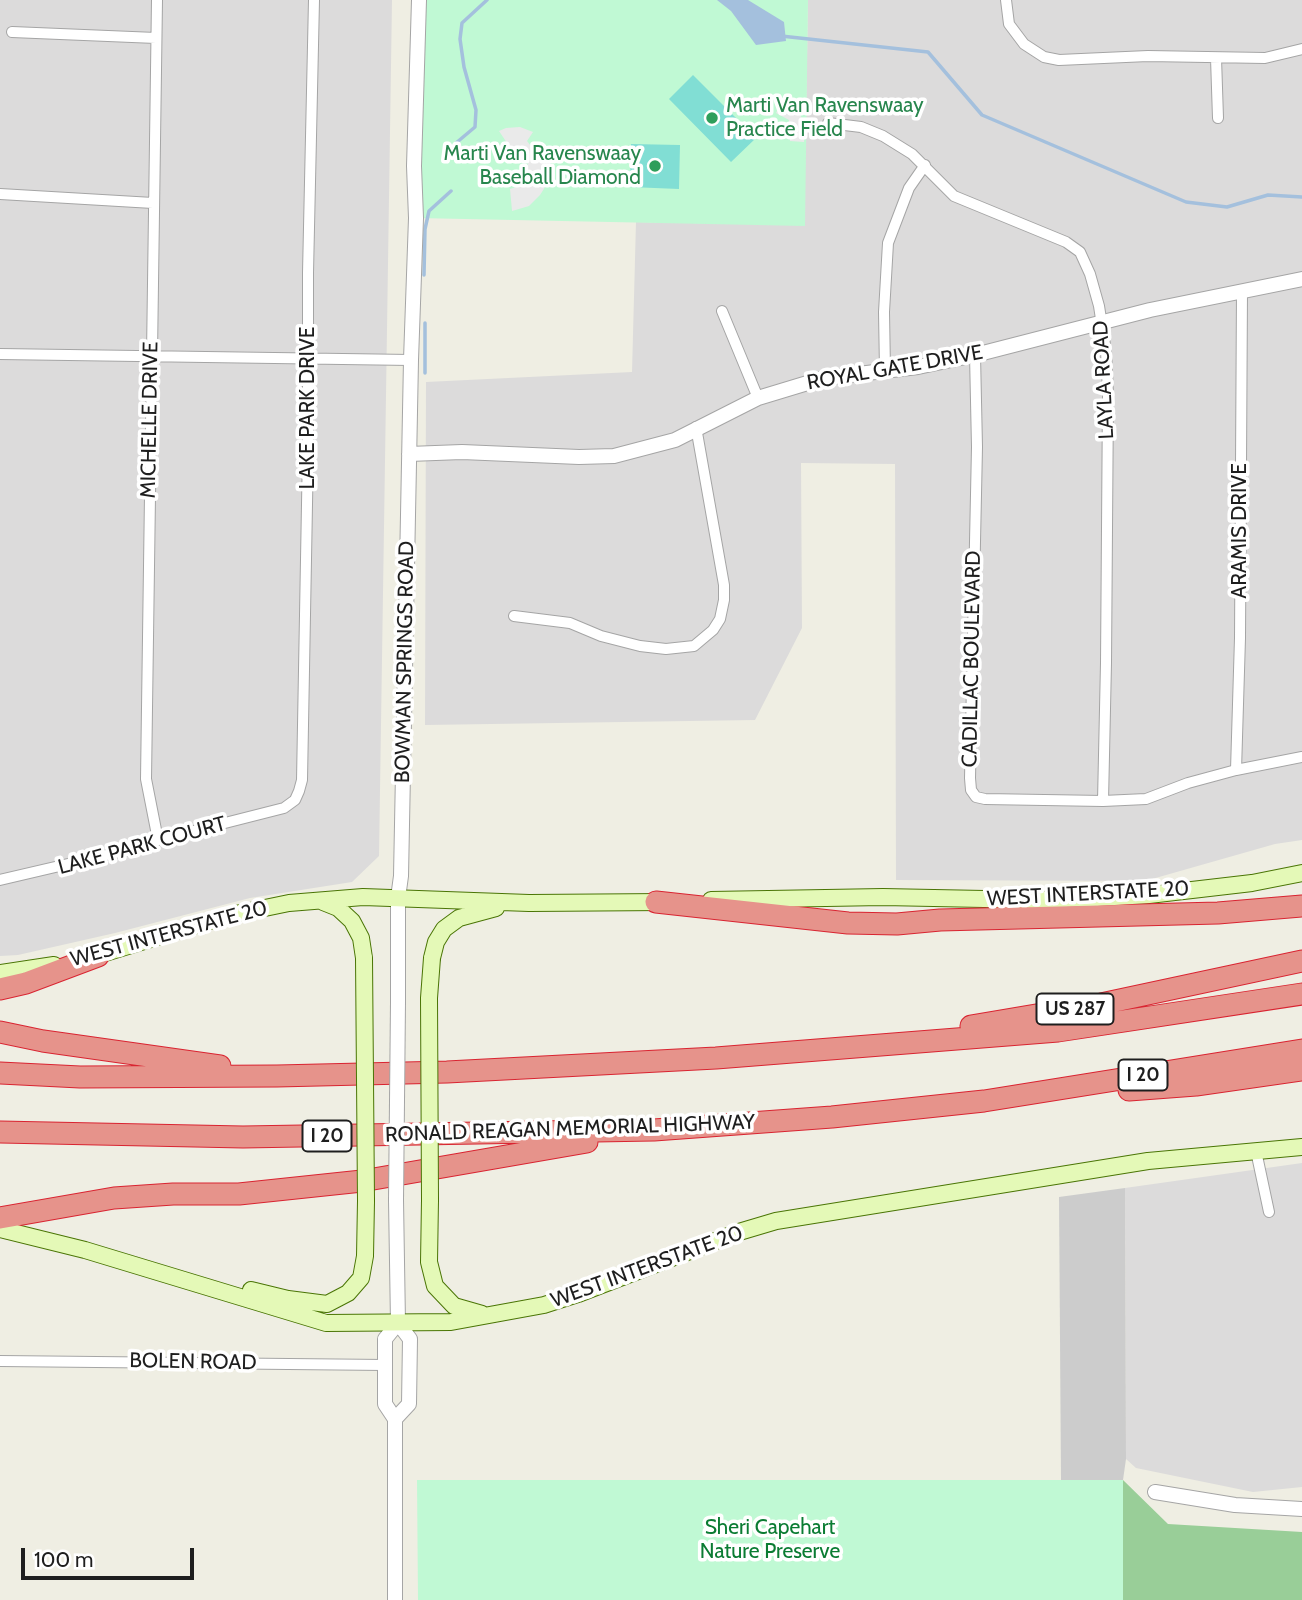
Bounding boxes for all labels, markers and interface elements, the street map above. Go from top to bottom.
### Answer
place label: Marti Van Ravenswaay Practice Field [726,93,923,143]
marker: Marti Van Ravenswaay Practice Field [704,110,720,126]
place label: Marti Van Ravenswaay Baseball Diamond [444,141,641,191]
marker: Marti Van Ravenswaay Baseball Diamond [647,158,663,174]
street label: LAYLA ROAD [1088,320,1120,440]
street label: LAKE PARK DRIVE [295,327,321,489]
street label: ROYAL GATE DRIVE [805,340,985,396]
street label: MICHELLE DRIVE [136,341,164,499]
street label: ARAMIS DRIVE [1227,463,1253,599]
street label: BOWMAN SPRINGS ROAD [390,541,420,783]
street label: CADILLAC BOULEVARD [958,550,986,768]
street label: LAKE PARK COURT [55,811,229,881]
street label: WEST INTERSTATE 20 [986,876,1190,912]
street label: WEST INTERSTATE 20 [68,896,270,972]
road number: US 287 [1036,993,1114,1024]
road number: I 20 [1118,1060,1168,1091]
street label: RONALD REAGAN MEMORIAL HIGHWAY [385,1110,755,1148]
road number: I 20 [302,1120,352,1152]
street label: WEST INTERSTATE 20 [547,1221,747,1313]
street label: BOLEN ROAD [129,1348,257,1376]
park label: Sheri Capehart Nature Preserve [700,1515,840,1565]
scale bar [24,1534,198,1578]
text: 100 m [34,1547,93,1572]

